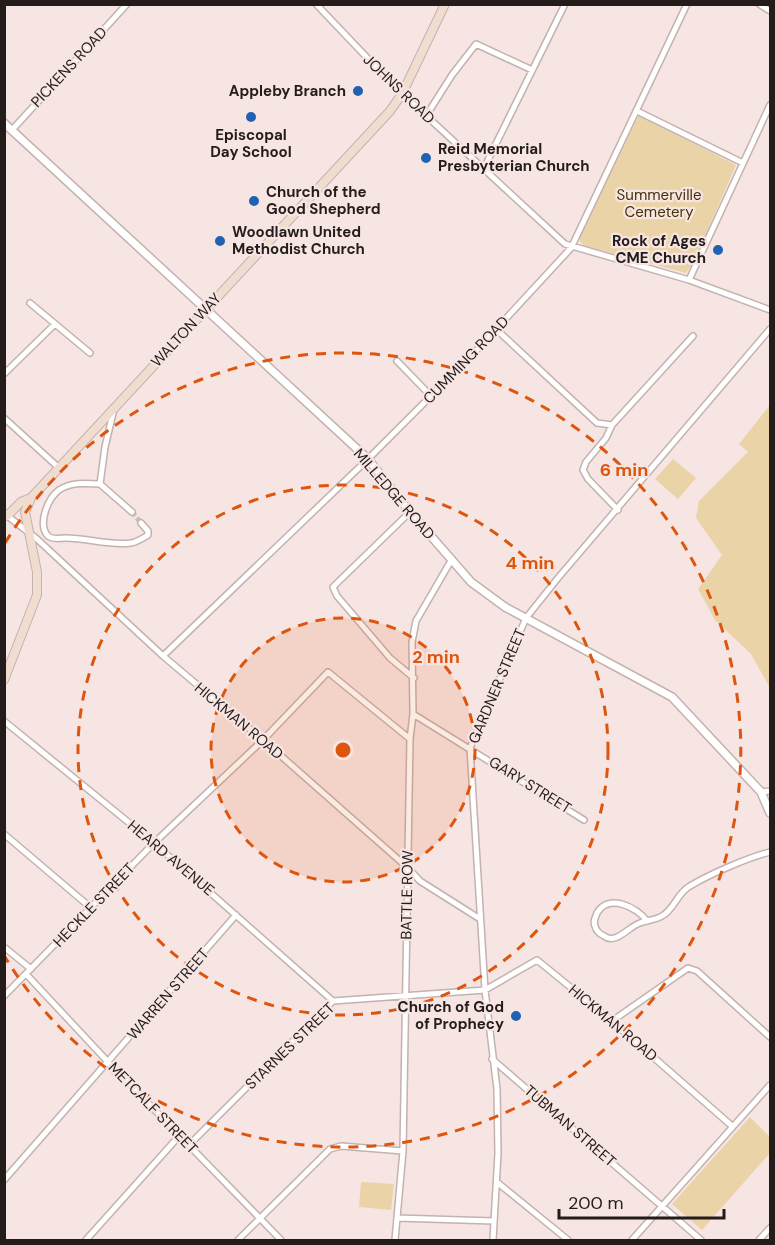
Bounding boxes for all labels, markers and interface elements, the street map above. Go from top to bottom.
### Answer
street label: PICKENS ROAD [26,22,112,112]
street label: JOHNS ROAD [359,50,439,128]
place label: Appleby Branch [229,81,346,101]
marker: Appleby Branch [351,84,365,98]
marker: Episcopal Day School [244,110,258,124]
place label: Episcopal Day School [210,125,292,162]
place label: Reid Memorial Presbyterian Church [438,139,590,176]
marker: Reid Memorial Presbyterian Church [419,151,433,165]
place label: Church of the Good Shepherd [266,182,381,219]
park label: Summerville Cemetery [617,185,701,222]
marker: Church of the Good Shepherd [247,194,261,208]
place label: Woodlawn United Methodist Church [232,222,365,259]
place label: Rock of Ages CME Church [612,231,706,268]
marker: Woodlawn United Methodist Church [213,234,227,248]
marker: Rock of Ages CME Church [711,243,725,257]
street label: WALTON WAY [146,288,226,371]
street label: CUMMING ROAD [419,312,513,408]
street label: MILLEDGE ROAD [349,444,439,544]
text: 6 min [600,458,648,482]
text: 4 min [506,551,554,575]
street label: GARDNER STREET [464,625,530,747]
text: 2 min [412,645,460,669]
street label: HICKMAN ROAD [190,678,288,764]
centre of rings [333,740,353,760]
street label: GARY STREET [485,752,575,818]
street label: HEARD AVENUE [123,816,219,900]
street label: BATTLE ROW [396,850,418,940]
street label: HECKLE STREET [49,859,139,951]
street label: WARREN STREET [123,944,213,1044]
street label: HICKMAN ROAD [564,980,662,1066]
place label: Church of God of Prophecy [398,997,504,1034]
street label: STARNES STREET [241,998,339,1094]
marker: Church of God of Prophecy [509,1009,523,1023]
street label: METCALF STREET [104,1058,202,1158]
street label: TUBMAN STREET [520,1081,620,1171]
scale bar [559,1182,724,1220]
text: 200 m [568,1191,624,1215]

